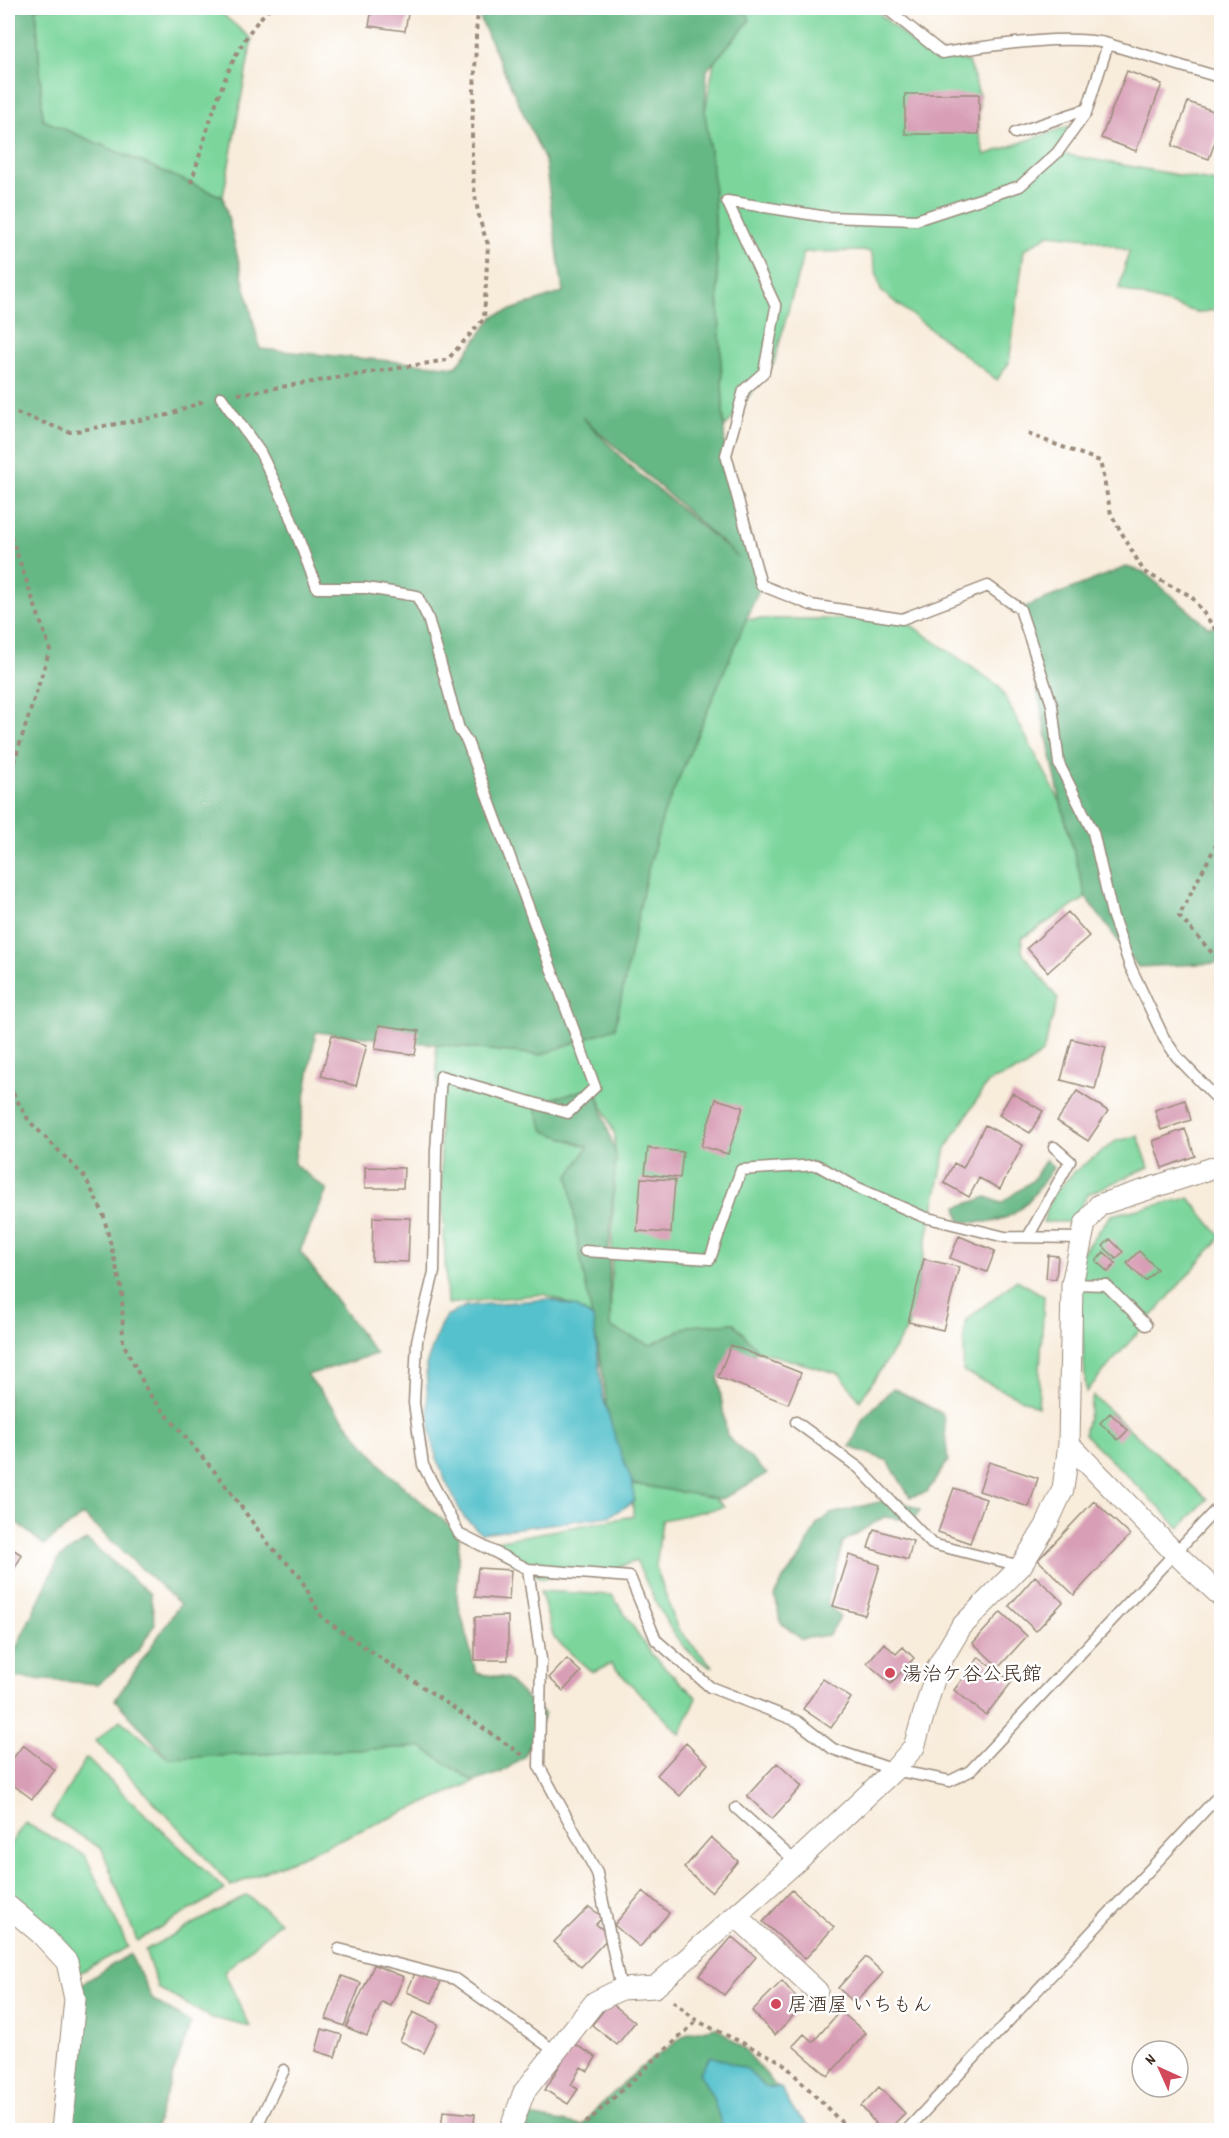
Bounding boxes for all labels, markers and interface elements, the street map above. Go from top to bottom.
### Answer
place label: 湯治ケ谷公民館 [902,1662,1042,1690]
marker: 湯治ケ谷公民館 [883,1666,897,1680]
place label: 居酒屋 いちもん [788,1993,933,2021]
marker: 居酒屋 いちもん [769,1997,783,2011]
north arrow [1130,2039,1190,2099]
text: N [1140,2049,1162,2071]

